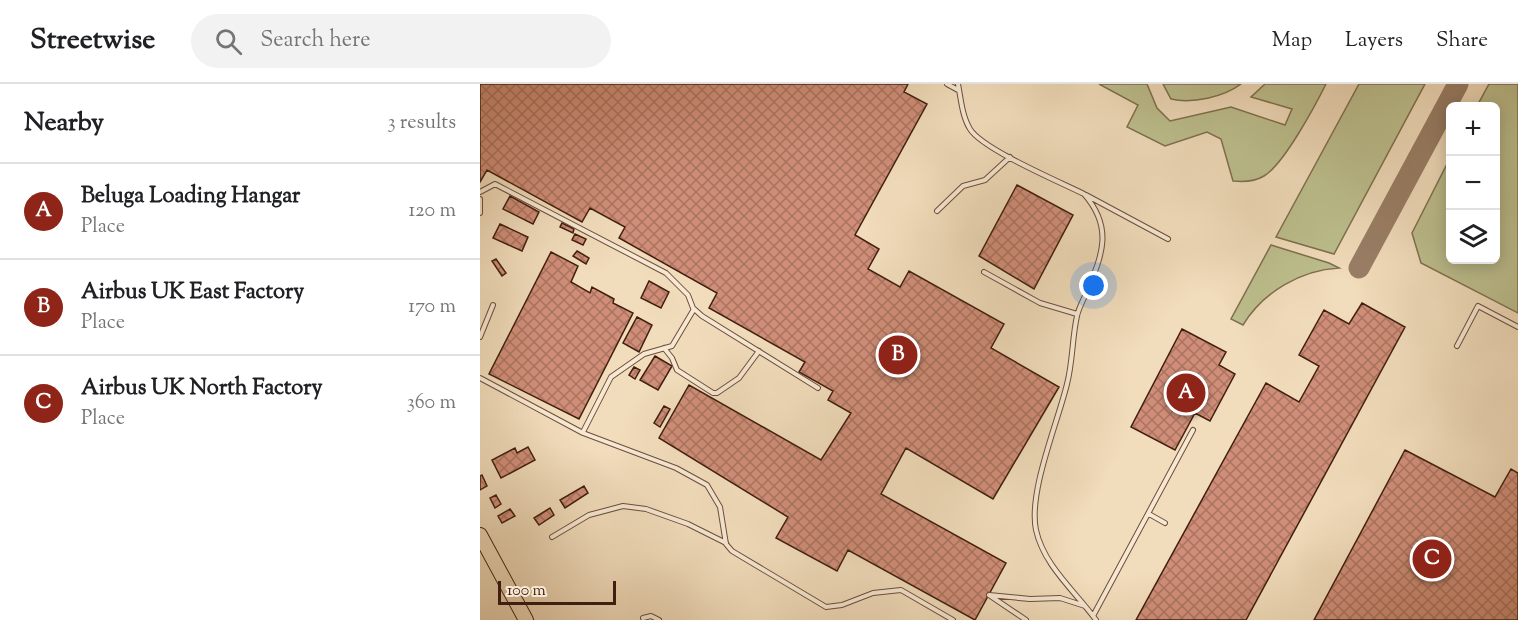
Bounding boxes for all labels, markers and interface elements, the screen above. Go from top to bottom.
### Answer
search box [191,14,611,68]
text: Streetwise [30,21,155,61]
icon: search [212,25,245,58]
text: Search here [260,25,371,57]
text: Map [1272,26,1312,56]
text: Layers [1345,26,1403,56]
text: Share [1436,26,1488,56]
map controls [1446,102,1500,264]
button: + [1446,102,1500,156]
text: Nearby [24,105,104,142]
text: 3 results [387,109,456,138]
button: − [1446,156,1500,210]
text: Beluga Loading Hangar [81,181,300,213]
text: A [35,197,52,226]
text: 120 m [408,197,456,226]
button: layers [1446,210,1500,264]
text: Place [81,213,125,242]
your location [1079,271,1108,300]
text: Airbus UK East Factory [81,277,304,309]
text: B [37,293,50,322]
text: 170 m [408,293,456,322]
text: Place [81,309,125,338]
pin: B [878,332,918,378]
pin: A [1166,370,1206,416]
text: Airbus UK North Factory [81,373,323,405]
text: C [35,389,52,418]
text: 360 m [407,389,456,418]
text: Place [81,405,125,434]
pin: C [1412,536,1452,582]
scale bar [498,578,616,606]
text: 100 m [507,580,546,603]

